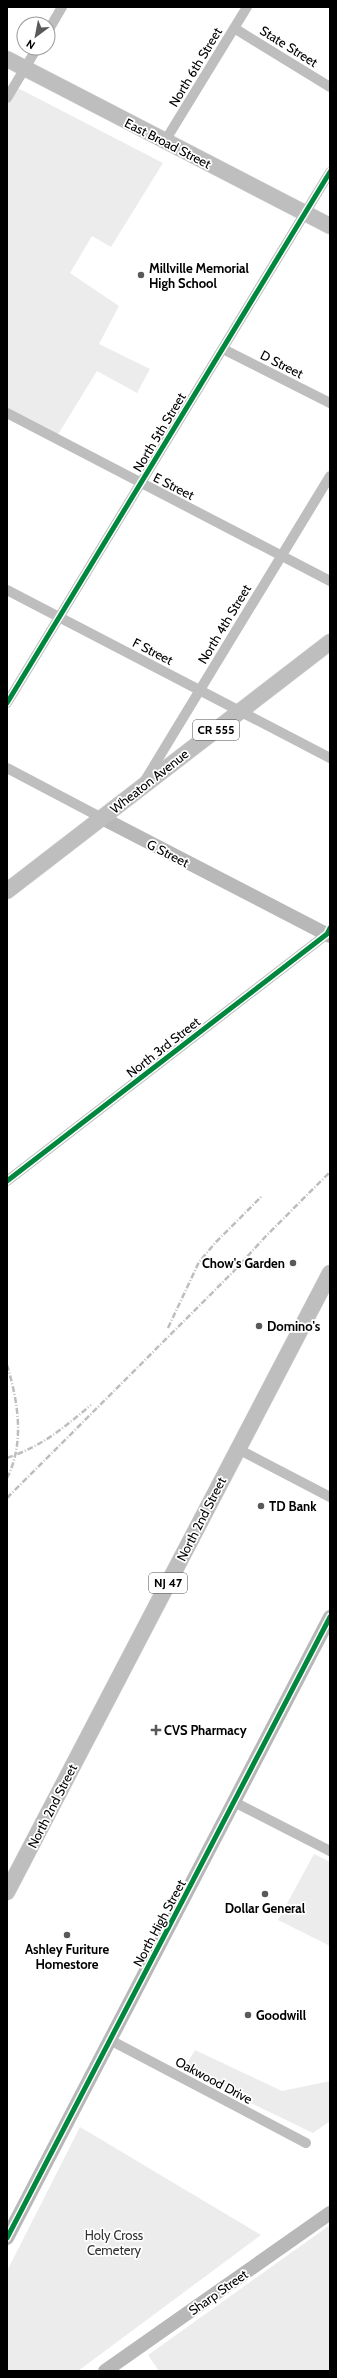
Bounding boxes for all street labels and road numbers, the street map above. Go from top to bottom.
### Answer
street label: State Street [257,22,321,70]
street label: North 6th Street [165,24,225,110]
street label: East Broad Street [122,114,214,172]
street label: D Street [258,346,307,382]
street label: North 5th Street [129,389,189,474]
street label: E Street [151,469,198,503]
street label: North 4th Street [194,581,254,667]
street label: F Street [130,634,176,668]
road number: CR 555 [193,720,239,740]
street label: Wheaton Avenue [107,745,192,817]
street label: G Street [144,836,192,871]
street label: North 3rd Street [123,1013,204,1081]
street label: North 2nd Street [173,1474,229,1564]
road number: NJ 47 [149,1573,187,1593]
street label: North 2nd Street [24,1761,80,1851]
street label: North High Street [129,1876,189,1969]
street label: Oakwood Drive [173,2053,256,2107]
street label: Sharp Street [185,2265,251,2318]

